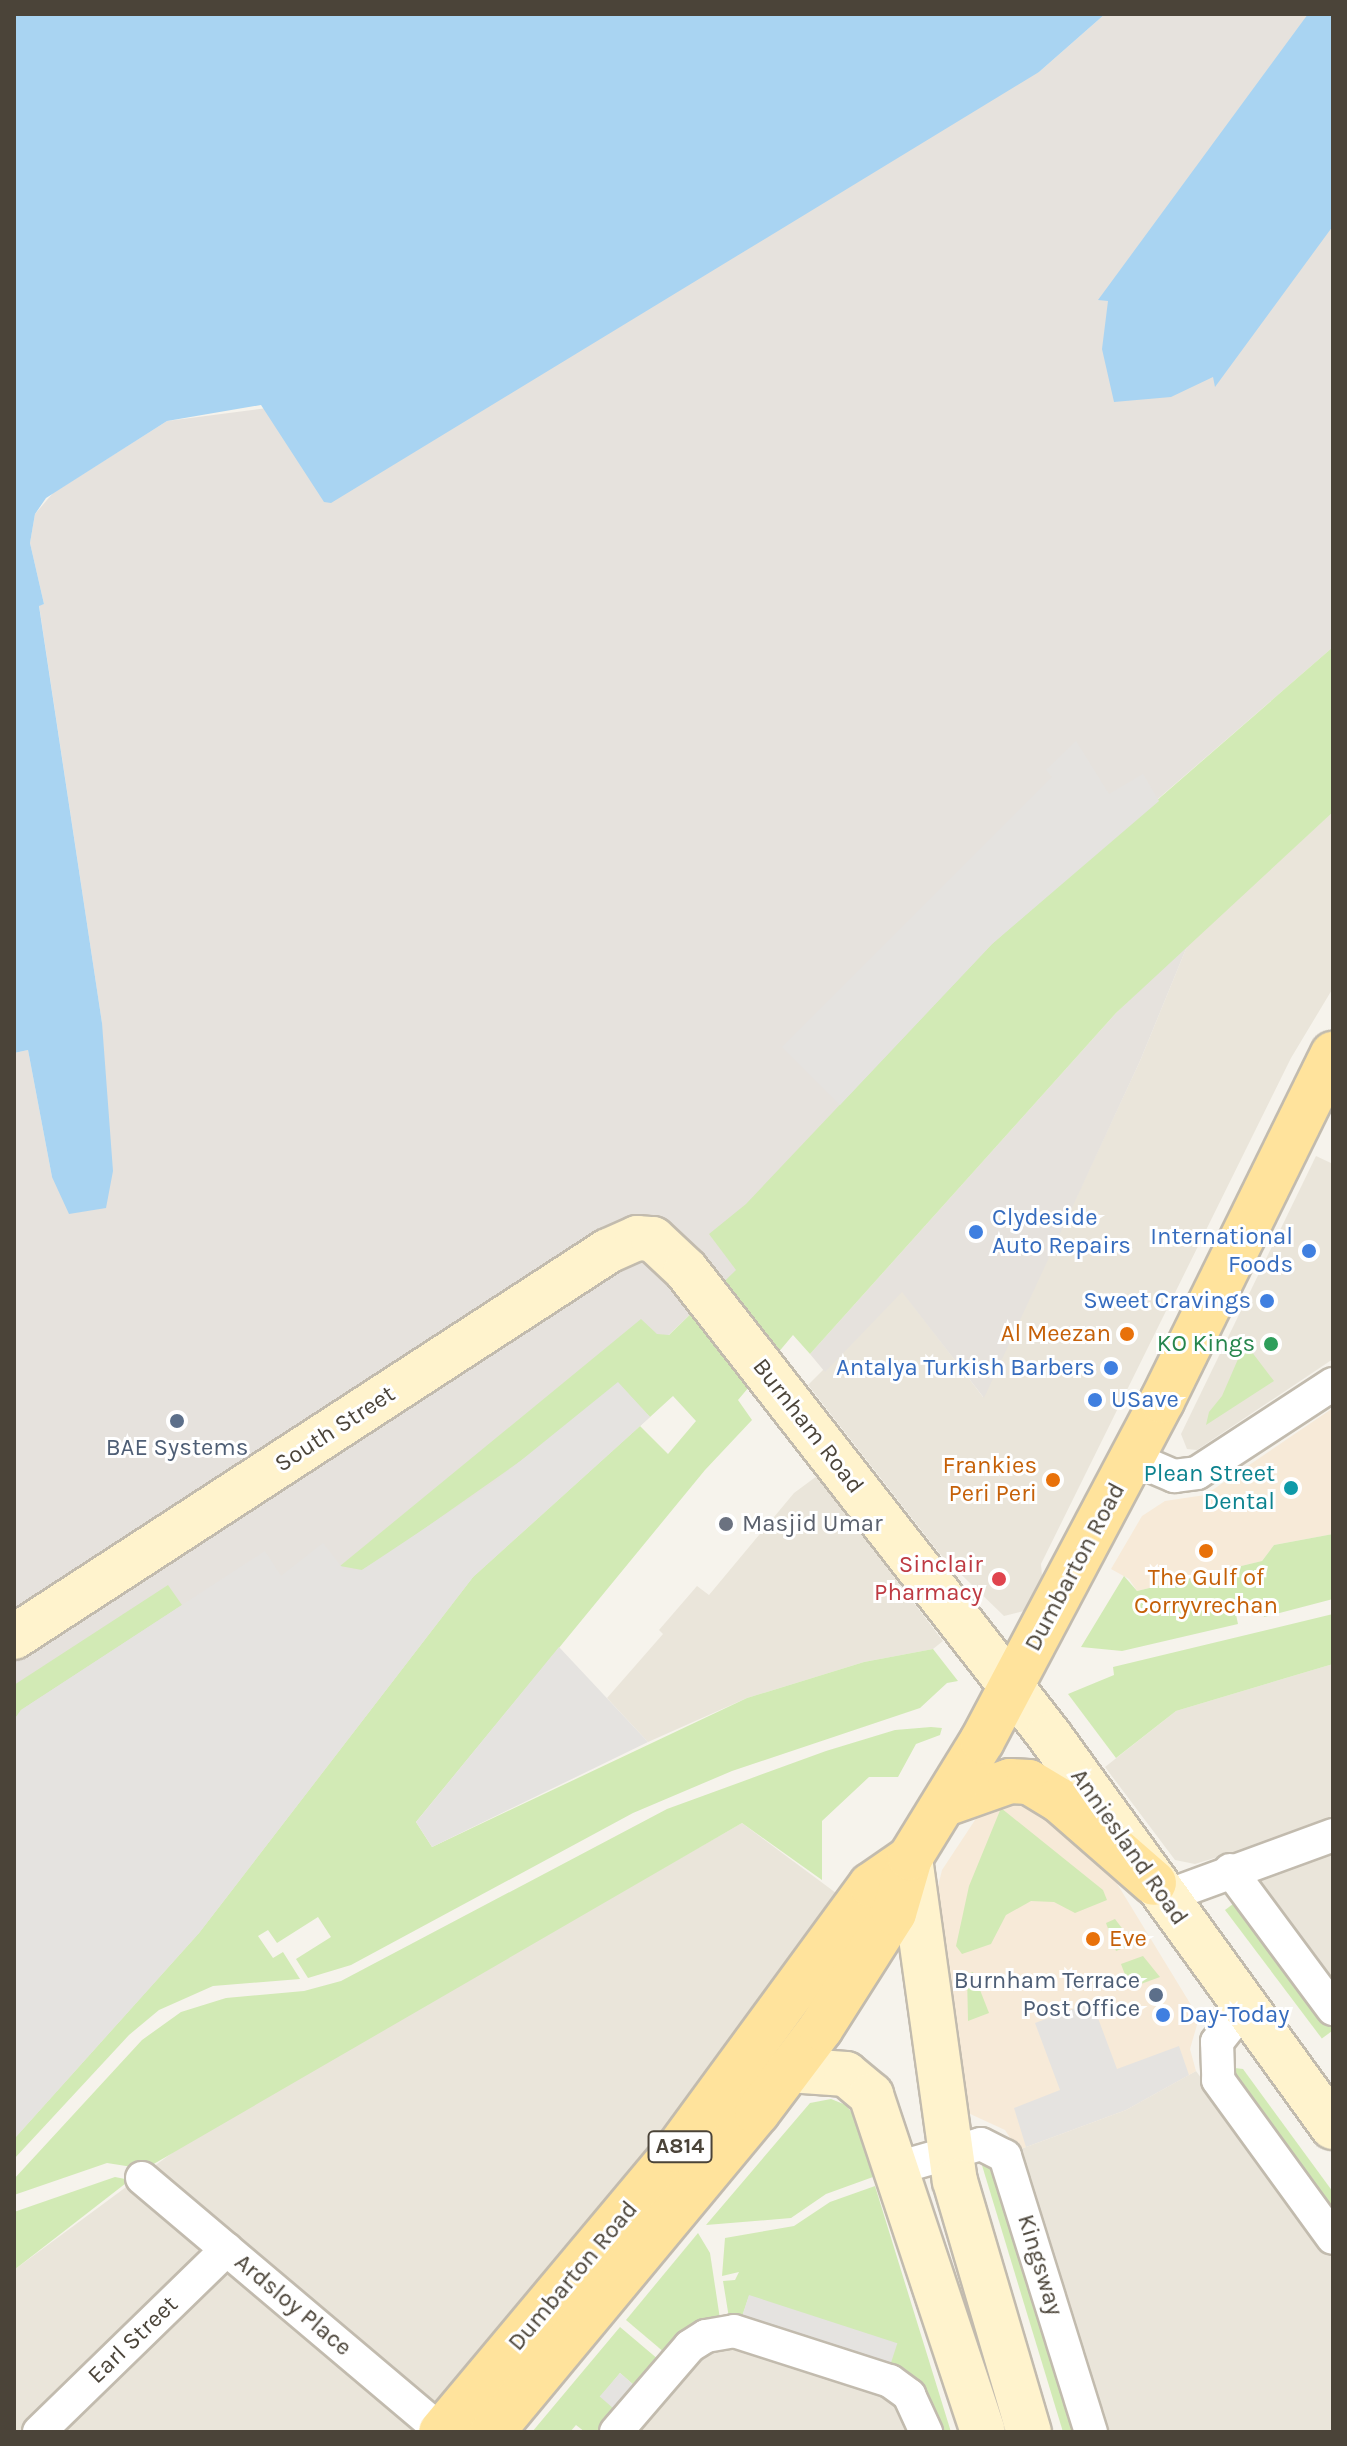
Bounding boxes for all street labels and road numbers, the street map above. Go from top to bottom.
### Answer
street label: Burnham Road [746,1353,870,1499]
street label: South Street [270,1380,400,1478]
street label: Dumbarton Road [1019,1478,1131,1656]
street label: Anniesland Road [1064,1763,1194,1931]
road number: A814 [646,2129,714,2165]
street label: Dumbarton Road [502,2195,644,2357]
street label: Kingsway [1011,2211,1069,2319]
street label: Ardsloy Place [229,2248,357,2362]
street label: Earl Street [82,2290,184,2390]

